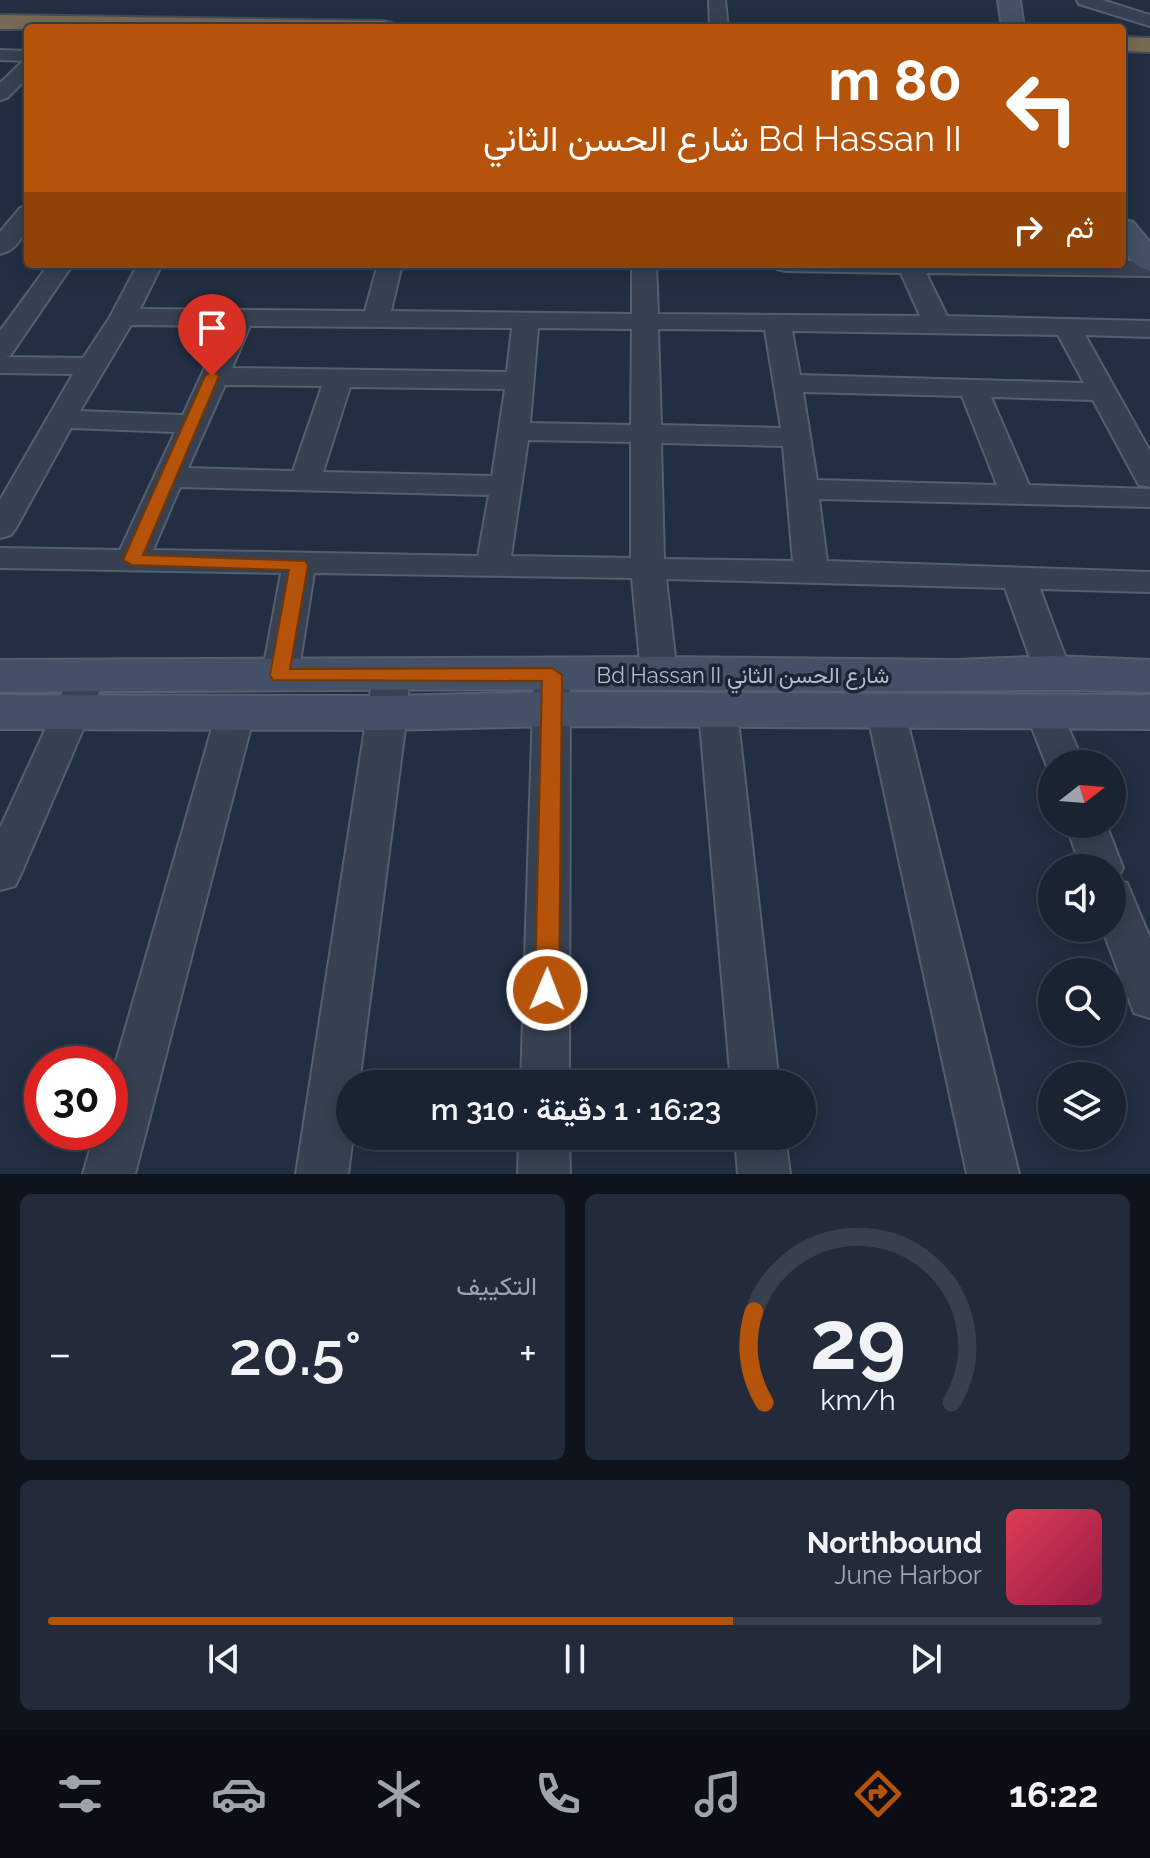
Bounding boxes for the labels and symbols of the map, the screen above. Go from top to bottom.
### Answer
pin [178,294,246,376]
street label: Bd Hassan II شارع الحسن الثاني [597,662,889,694]
north arrow [1038,750,1126,838]
position arrow [505,948,589,1032]
speed limit sign: 30 [24,1046,128,1150]

